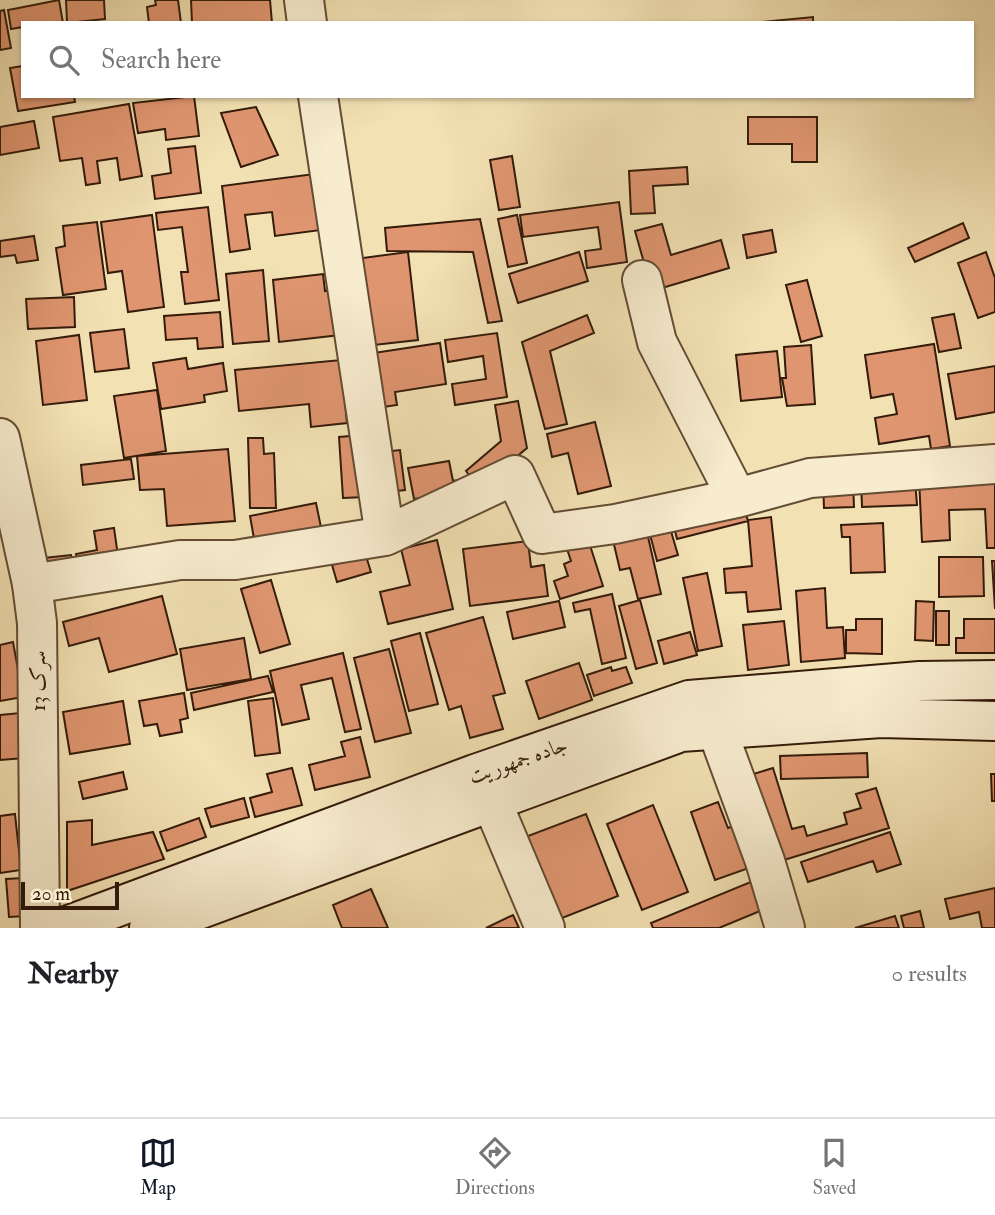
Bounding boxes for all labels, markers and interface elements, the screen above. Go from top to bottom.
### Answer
search box [21,21,974,98]
icon: search [45,41,83,79]
text: Search here [101,44,221,76]
street label: سرک 13 [25,651,52,712]
street label: جاده جمهوریت [465,731,571,790]
scale bar [21,879,119,911]
text: 20 m [32,882,70,906]
text: Nearby [28,955,118,992]
text: 0 results [891,959,967,988]
tab: Map [139,1134,177,1200]
tab: Directions [455,1134,535,1200]
tab: Saved [813,1134,856,1200]

